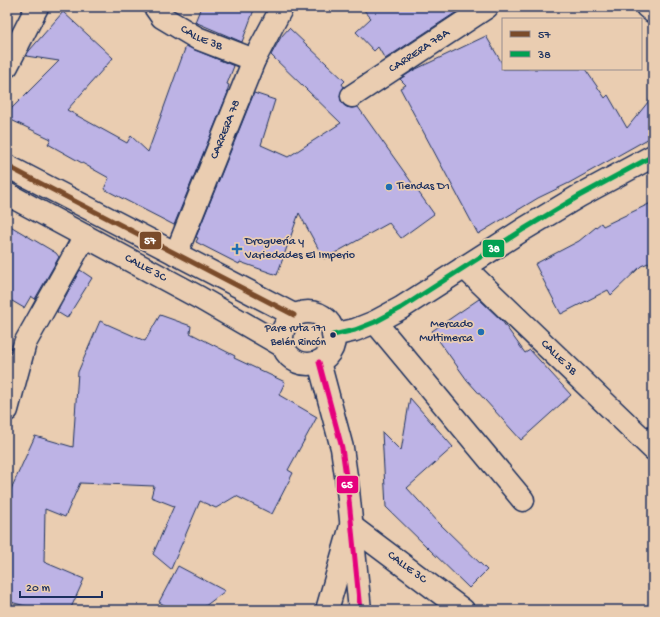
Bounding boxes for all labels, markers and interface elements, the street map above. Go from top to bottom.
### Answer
legend [502,18,642,70]
street label: CALLE 3B [177,22,225,54]
street label: CARRERA 78A [387,26,453,76]
text: 57 [538,29,551,43]
text: 38 [537,49,551,63]
street label: CARRERA 78 [208,98,244,161]
place label: Tiendas D1 [396,180,450,194]
marker: Tiendas D1 [384,182,394,192]
line badge: 57 [139,231,162,250]
place label: Droguería y Variedades El Imperio [244,235,355,263]
text: 57 [144,236,157,248]
line badge: 38 [482,239,505,258]
marker: Droguería y Variedades El Imperio [232,244,242,254]
text: 38 [487,244,500,256]
street label: CALLE 3C [122,252,170,286]
place label: Mercado Multimerca [419,318,473,346]
place label: Pare ruta 171 Belén Rincón [264,323,327,349]
marker: Mercado Multimerca [476,327,486,337]
marker: Pare ruta 171 Belén Rincón [328,330,338,340]
street label: CALLE 3B [537,337,580,379]
line badge: 65 [336,475,359,494]
text: 65 [341,480,353,492]
street label: CALLE 3C [384,549,430,588]
scale bar [20,573,102,599]
text: 20 m [26,582,51,596]

